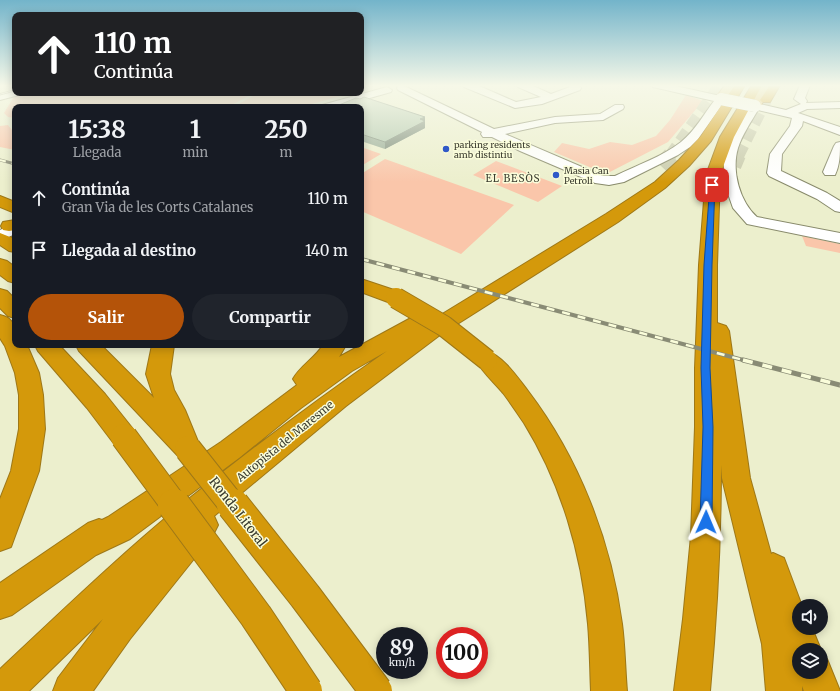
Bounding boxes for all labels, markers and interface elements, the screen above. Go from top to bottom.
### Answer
text: 110 m [94,25,171,61]
icon: ahead [28,28,80,80]
text: Continúa [94,60,173,83]
text: 15:38 [68,114,126,145]
text: 1 [190,114,201,145]
text: 250 [264,114,308,145]
place label: parking residents amb distintiu [454,139,531,160]
text: Llegada [73,144,122,161]
text: min [182,144,208,161]
text: m [280,144,292,161]
marker: parking residents amb distintiu [441,144,451,154]
place label: Masia Can Petroli [564,165,609,186]
pin [695,168,729,202]
marker: Masia Can Petroli [551,170,561,180]
district label: EL BESÒS [486,171,540,185]
icon: arrive [701,174,723,196]
text: Continúa [62,180,130,199]
icon: ahead [28,187,50,209]
text: 110 m [307,189,348,208]
text: Gran Via de les Corts Catalanes [62,199,253,216]
icon: arrive [28,239,50,261]
text: Llegada al destino [62,241,196,260]
text: 140 m [305,241,348,260]
button: Salir [28,294,184,340]
button: Compartir [192,294,348,340]
street label: Autopista del Maresme [233,397,337,485]
street label: Ronda Litoral [205,474,271,550]
position arrow [685,501,727,543]
map controls [792,599,828,679]
button: sound [792,599,828,635]
speed limit sign: 100 [436,627,488,679]
text: 89 [390,635,414,660]
button: layers [792,643,828,679]
text: km/h [389,656,415,669]

